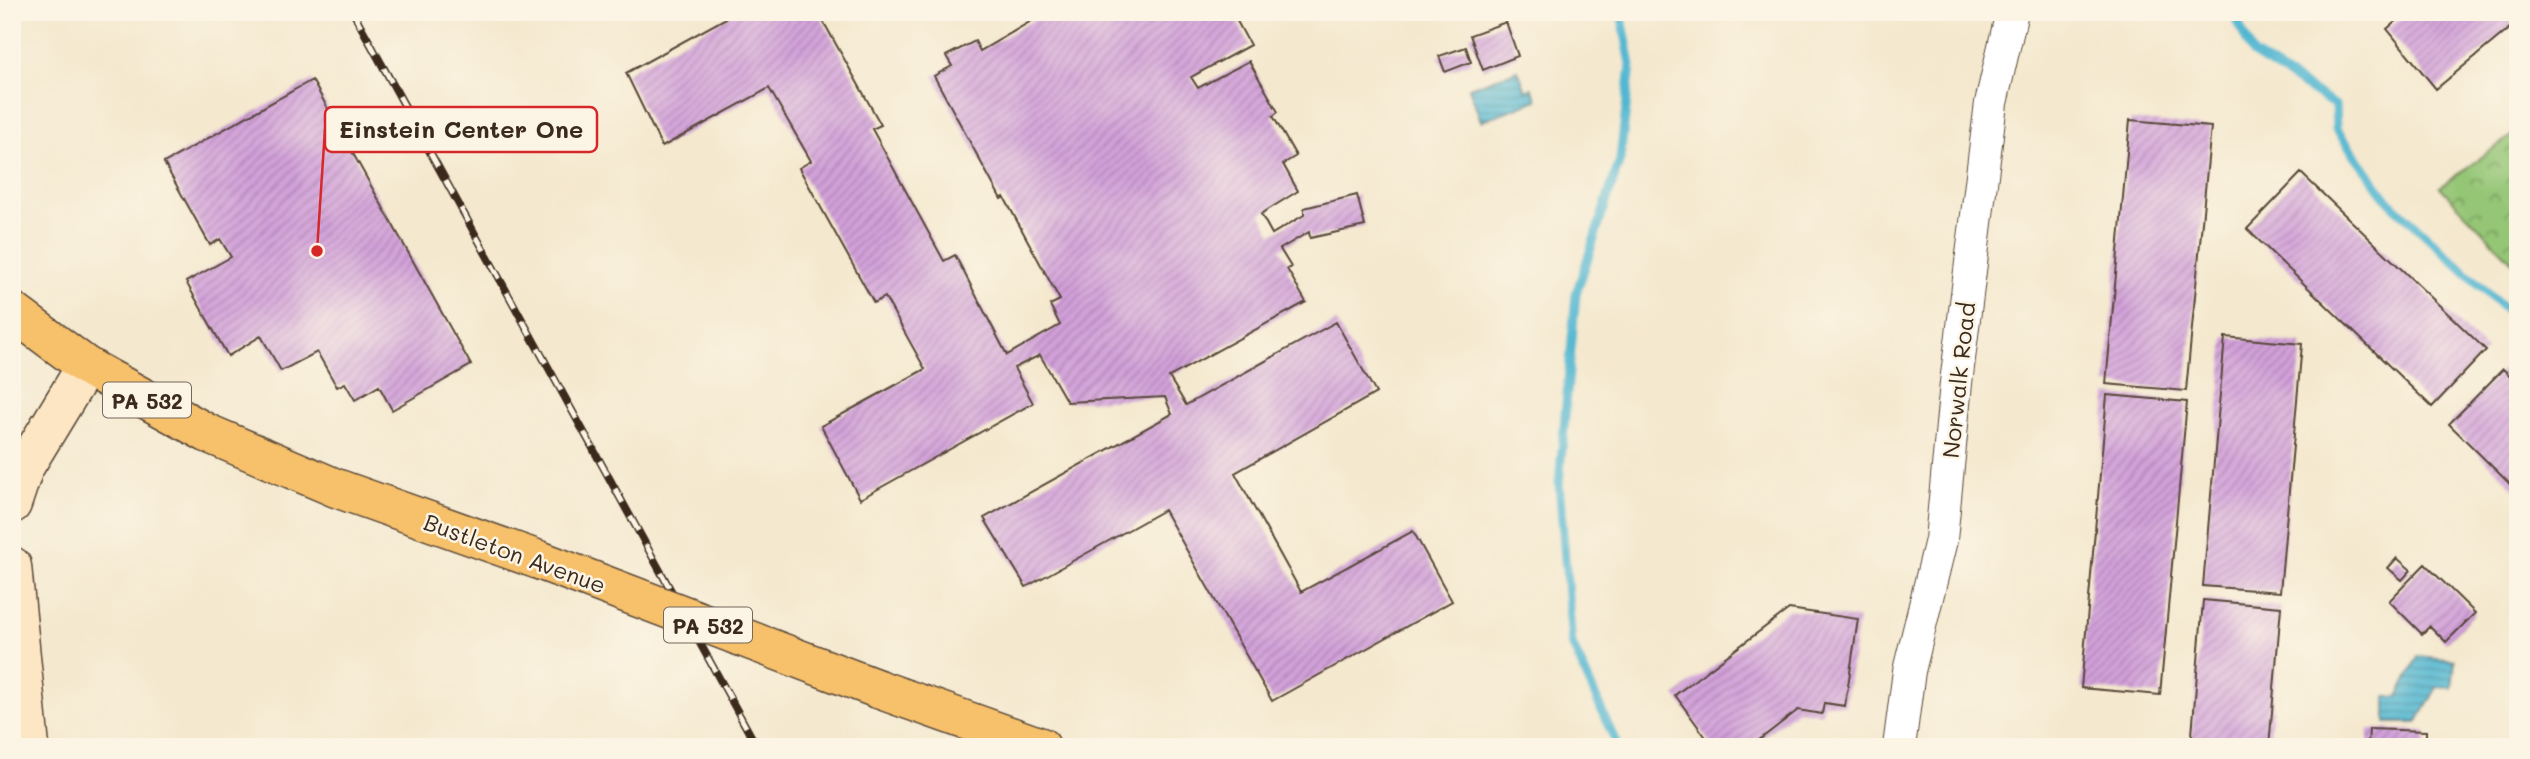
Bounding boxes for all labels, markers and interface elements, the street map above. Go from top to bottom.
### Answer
callout: Einstein Center One [325,107,597,152]
text: Einstein Center One [339,113,583,144]
street label: Norwalk Road [1935,300,1981,460]
road number: PA 532 [103,382,191,418]
street label: Bustleton Avenue [420,506,610,600]
road number: PA 532 [664,608,752,642]

